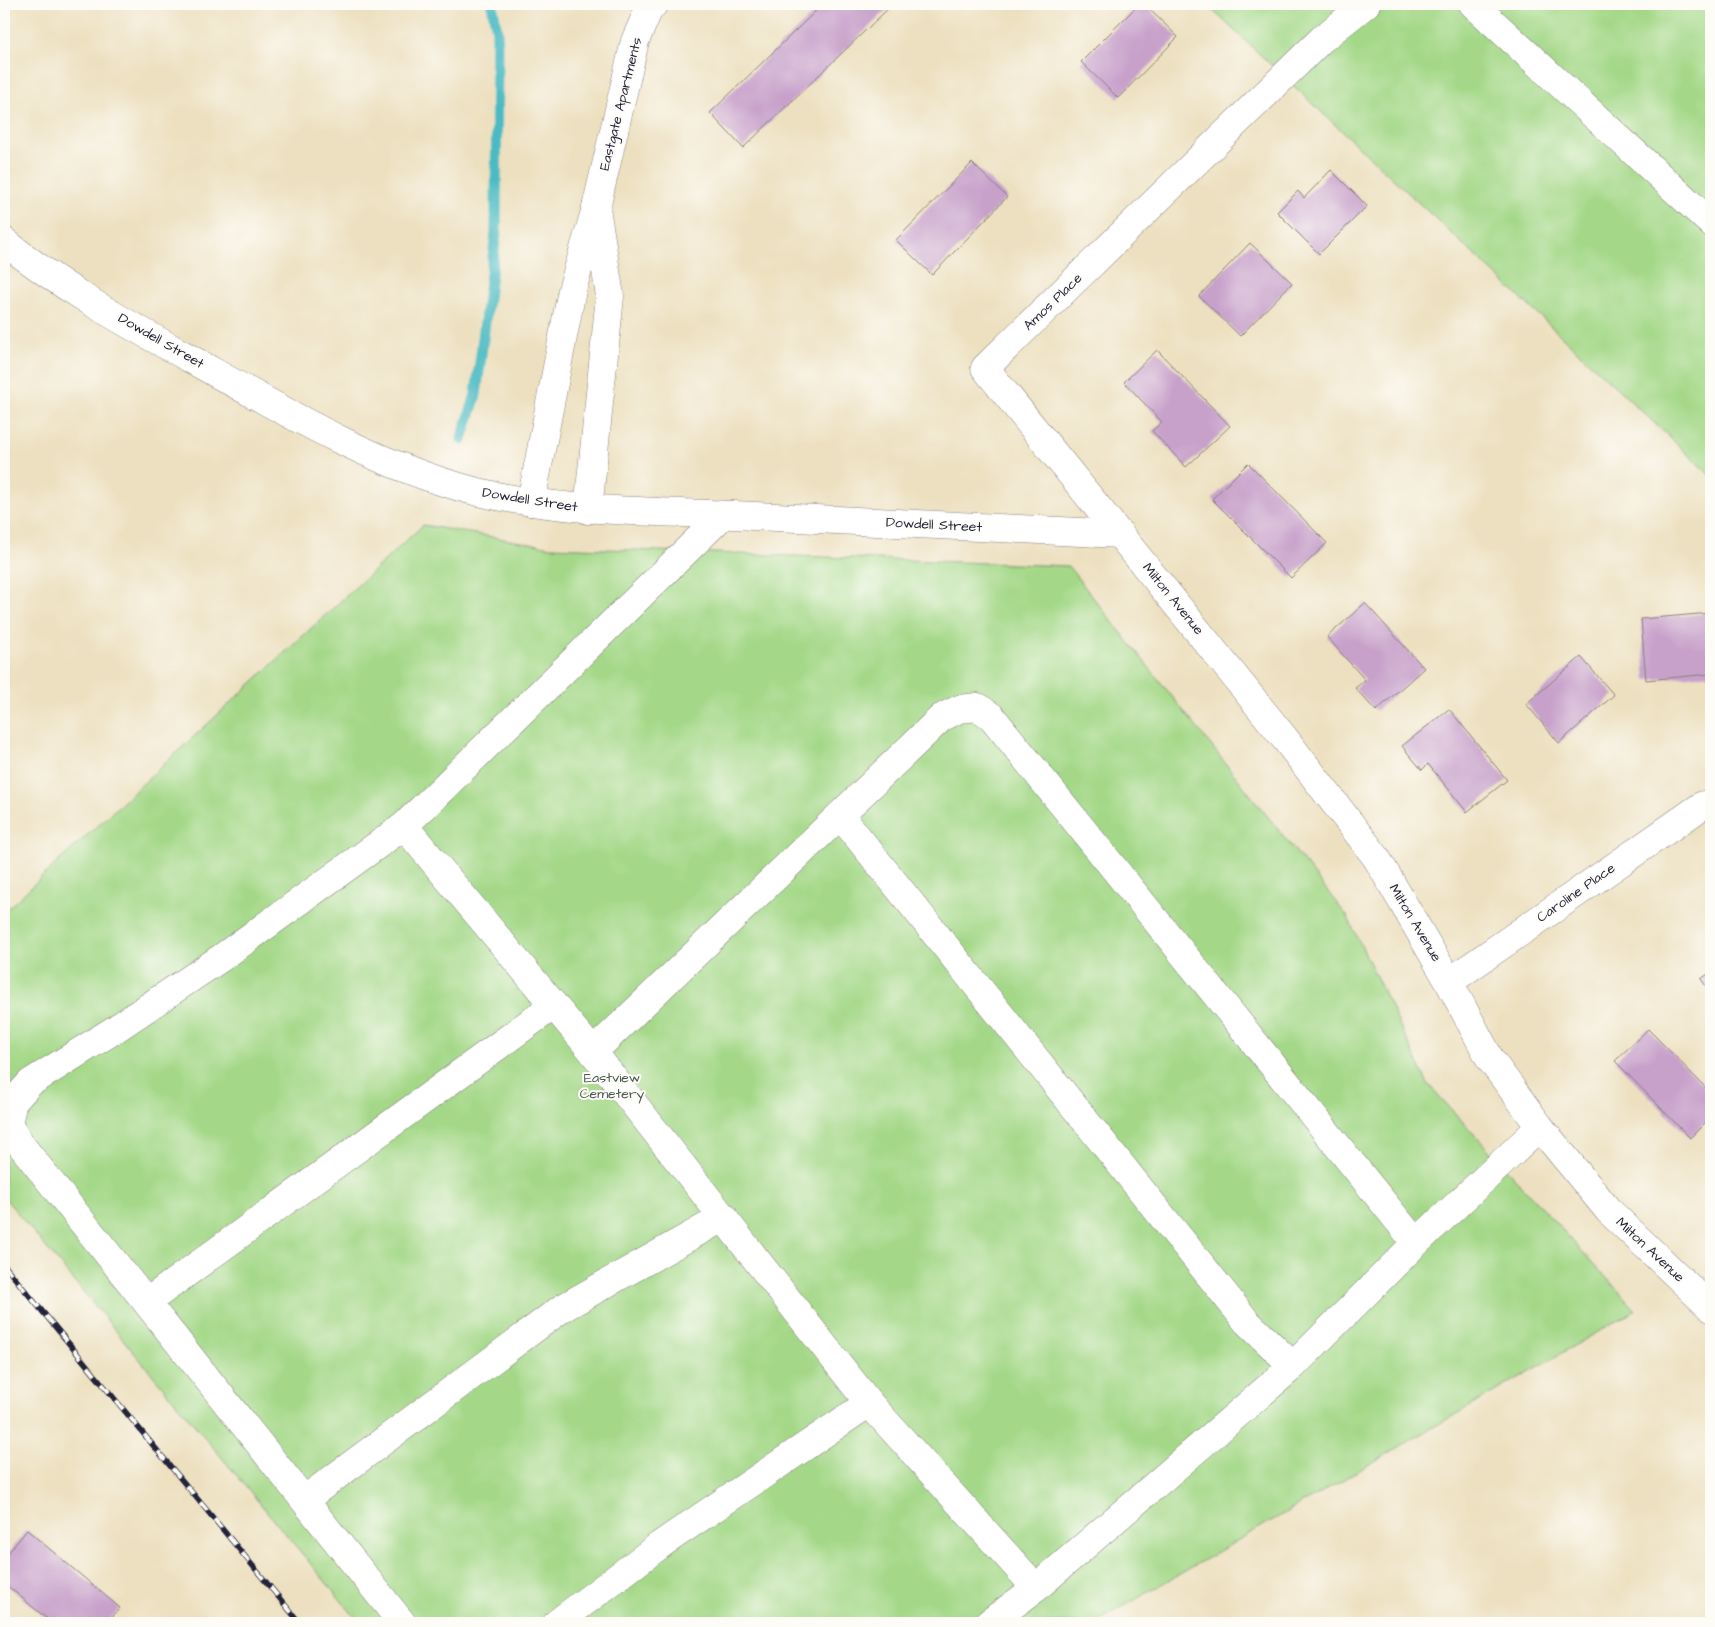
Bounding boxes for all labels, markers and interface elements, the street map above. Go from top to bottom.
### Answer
street label: Eastgate Apartments [595,35,647,173]
street label: Amos Place [1019,268,1087,335]
street label: Dowdell Street [114,308,208,374]
street label: Dowdell Street [481,483,579,517]
street label: Dowdell Street [885,512,983,538]
street label: Milton Avenue [1138,559,1209,640]
street label: Caroline Place [1533,858,1620,928]
street label: Milton Avenue [1384,880,1446,966]
park label: Eastview Cemetery [580,1068,645,1104]
street label: Milton Avenue [1611,1213,1689,1287]

